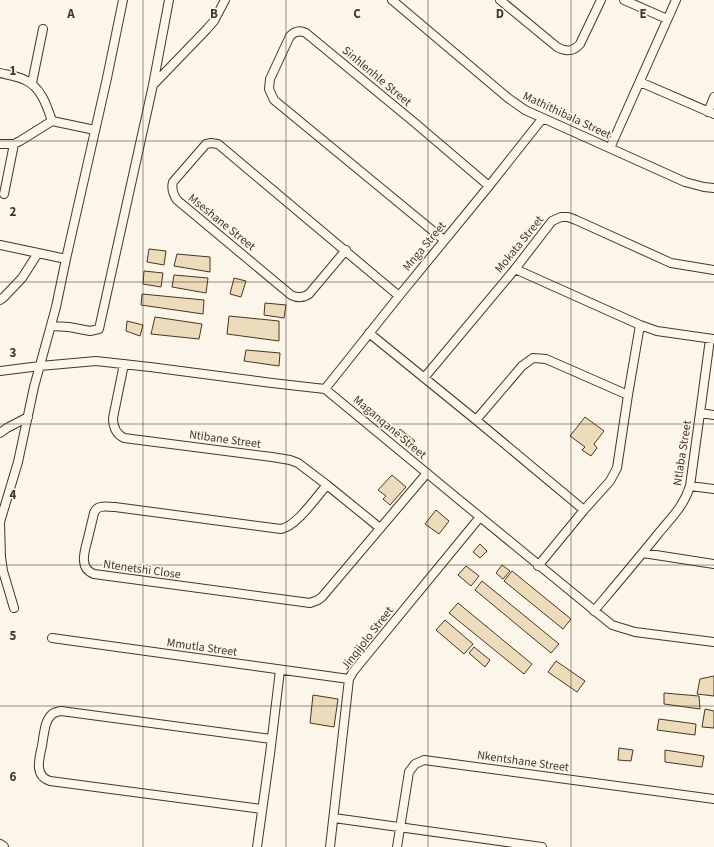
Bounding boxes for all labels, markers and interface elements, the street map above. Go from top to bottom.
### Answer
text: A [66,5,75,23]
text: B [210,5,218,23]
text: C [353,5,361,23]
text: D [496,5,504,23]
text: E [639,5,647,23]
street label: Sinhlenhle Street [338,42,415,111]
text: 1 [10,62,17,80]
street label: Mathithibala Street [520,88,614,143]
street label: Mseshane Street [184,190,259,255]
text: 2 [10,203,17,221]
street label: Mokata Street [491,212,548,277]
street label: Mnga Street [399,218,450,275]
text: 3 [10,344,17,362]
street label: Maganqane Street [349,392,430,463]
street label: Ntlaba Street [669,419,696,487]
street label: Ntibane Street [188,426,262,453]
text: 4 [10,486,17,504]
street label: Ntenetshi Close [102,556,182,583]
street label: Jinqijolo Street [337,603,398,674]
text: 5 [10,627,17,645]
street label: Mmutla Street [166,634,238,661]
street label: Nkentshane Street [476,747,570,776]
text: 6 [10,768,17,786]

